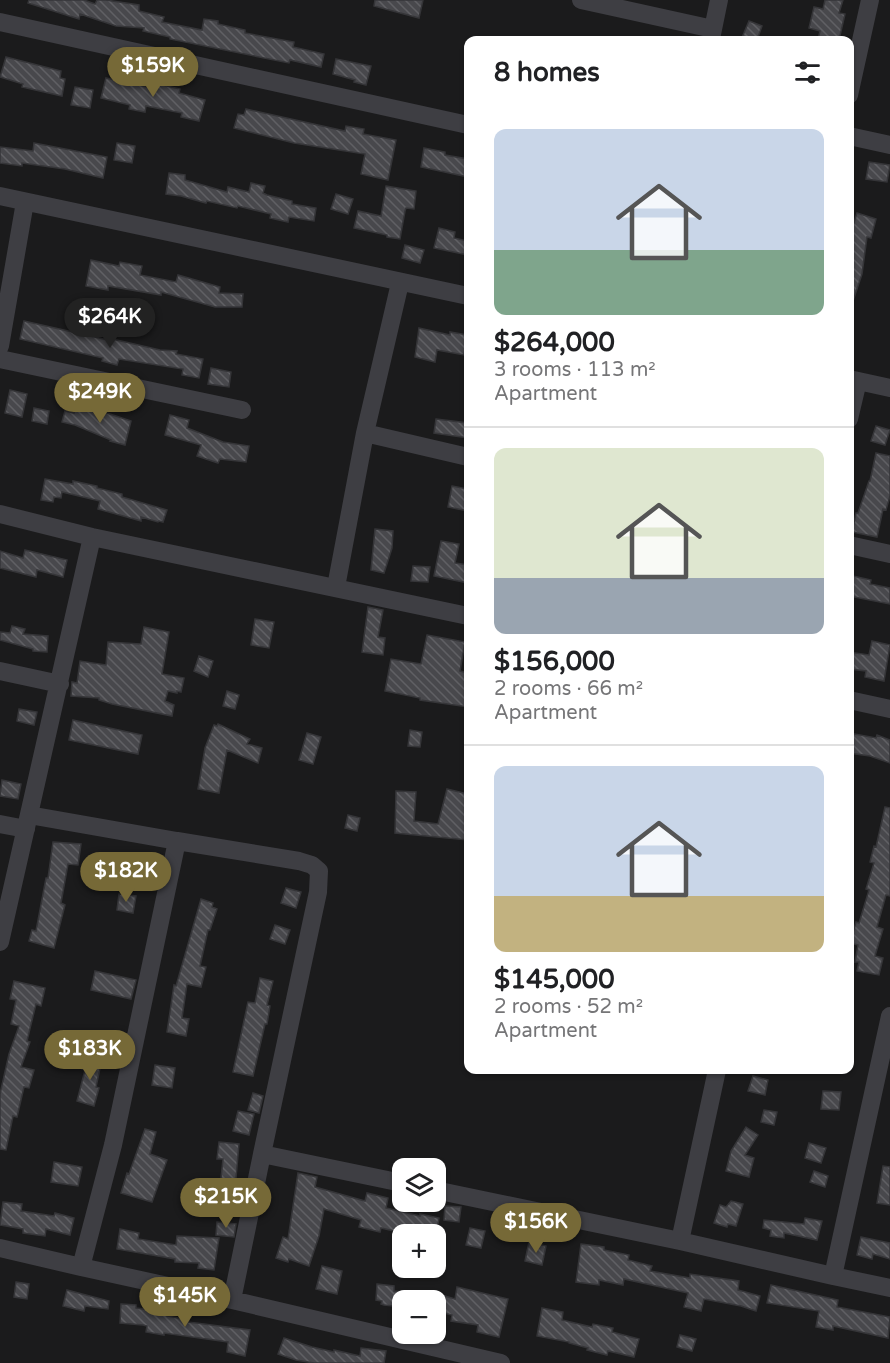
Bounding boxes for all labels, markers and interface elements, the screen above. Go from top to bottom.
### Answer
pin: $159K [111,47,195,98]
text: $159K [121,54,185,78]
icon: filters [791,56,824,89]
text: 8 homes [494,57,600,88]
icon: home [605,168,713,276]
pin: $264K [68,298,152,349]
text: $264K [78,305,142,329]
text: $264,000 [494,327,615,358]
text: 3 rooms · 113 m² [494,358,656,382]
pin: $249K [58,373,142,424]
text: $249K [68,380,132,404]
text: Apartment [494,382,597,406]
icon: home [605,487,713,595]
text: $156,000 [494,646,615,677]
text: 2 rooms · 66 m² [494,677,643,701]
text: Apartment [494,701,597,725]
icon: home [605,805,713,913]
pin: $182K [84,852,168,903]
text: $182K [94,859,158,883]
text: $145,000 [494,964,614,995]
text: 2 rooms · 52 m² [494,995,643,1019]
text: Apartment [494,1019,597,1043]
pin: $183K [48,1030,132,1081]
text: $183K [58,1037,122,1061]
map controls [392,1158,446,1344]
button: layers [392,1158,446,1212]
pin: $215K [184,1178,268,1229]
text: $215K [194,1185,258,1209]
pin: $156K [494,1203,578,1254]
text: $156K [504,1210,568,1234]
button: + [392,1224,446,1278]
pin: $145K [143,1277,227,1328]
text: $145K [153,1284,217,1308]
button: − [392,1290,446,1344]

